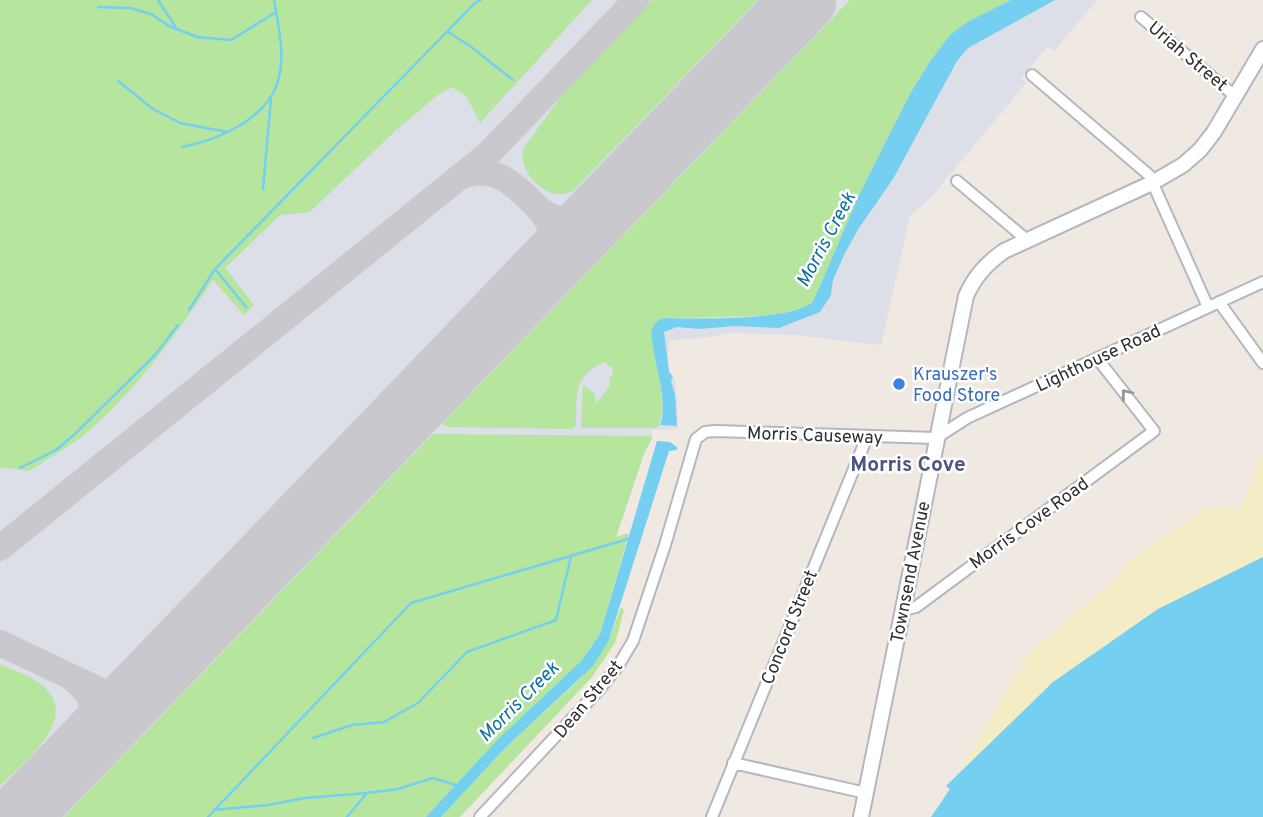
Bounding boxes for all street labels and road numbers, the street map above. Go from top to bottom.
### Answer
street label: Uriah Street [1142,17,1232,97]
street label: Lighthouse Road [1032,320,1165,398]
street label: Morris Causeway [746,423,883,450]
street label: Morris Cove Road [966,473,1094,575]
street label: Townsend Avenue [886,499,937,645]
street label: Concord Street [757,567,824,688]
street label: Dean Street [550,656,629,744]

